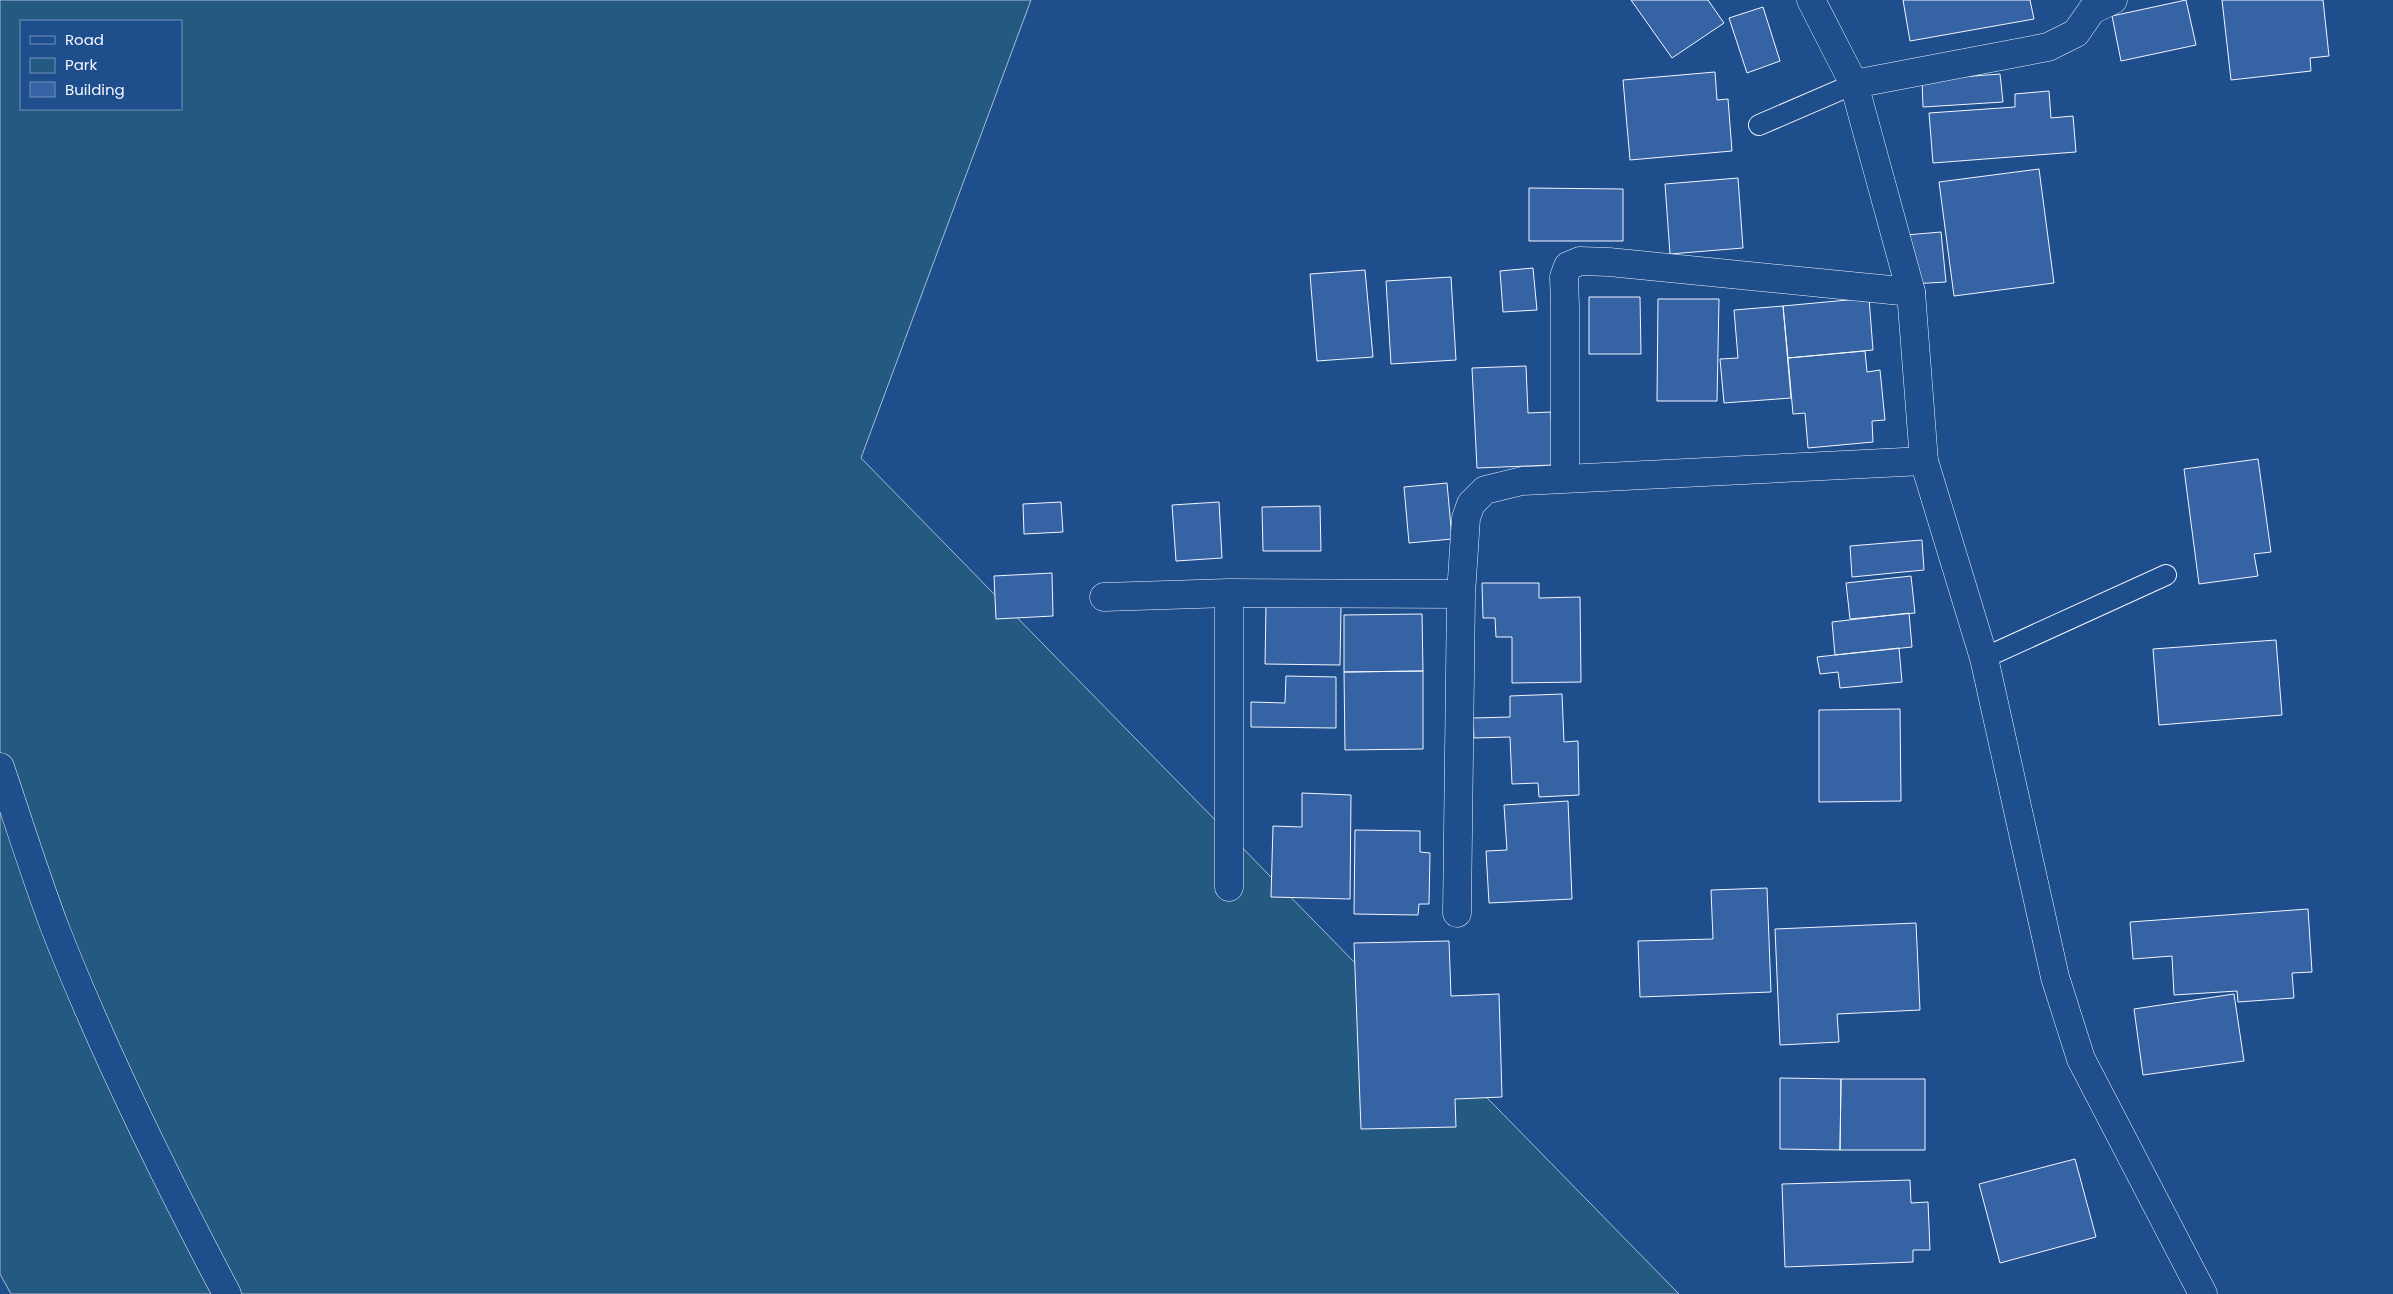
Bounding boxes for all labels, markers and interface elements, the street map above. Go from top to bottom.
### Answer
legend [20,20,182,110]
text: Road [65,29,104,50]
text: Park [65,54,97,75]
text: Building [65,79,125,100]

